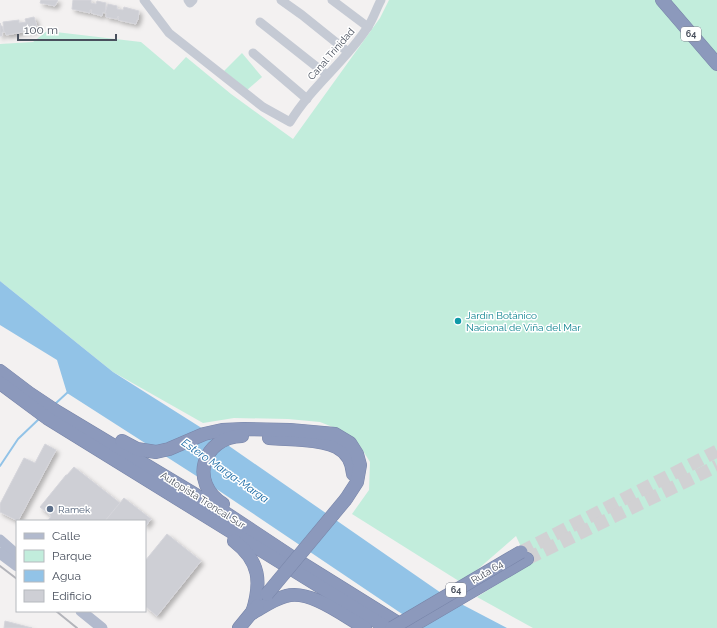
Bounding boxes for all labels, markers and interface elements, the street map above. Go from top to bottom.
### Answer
scale bar [18,16,116,42]
text: 100 m [24,23,58,37]
street label: Canal Trinidad [306,26,356,82]
road number: 64 [681,27,701,41]
place label: Jardín Botánico Nacional de Viña del Mar [466,310,581,333]
marker: Jardín Botánico Nacional de Viña del Mar [453,316,463,326]
water label: Estero Marga-Marga [179,436,271,506]
street label: Autopista Troncal Sur [159,469,248,531]
marker: Ramek [45,504,55,514]
place label: Ramek [58,504,91,515]
legend [16,520,146,612]
text: Calle [52,529,80,543]
text: Parque [52,549,92,563]
street label: Ruta 64 [469,558,505,586]
text: Agua [52,569,81,583]
road number: 64 [446,583,466,597]
text: Edificio [52,589,92,603]

